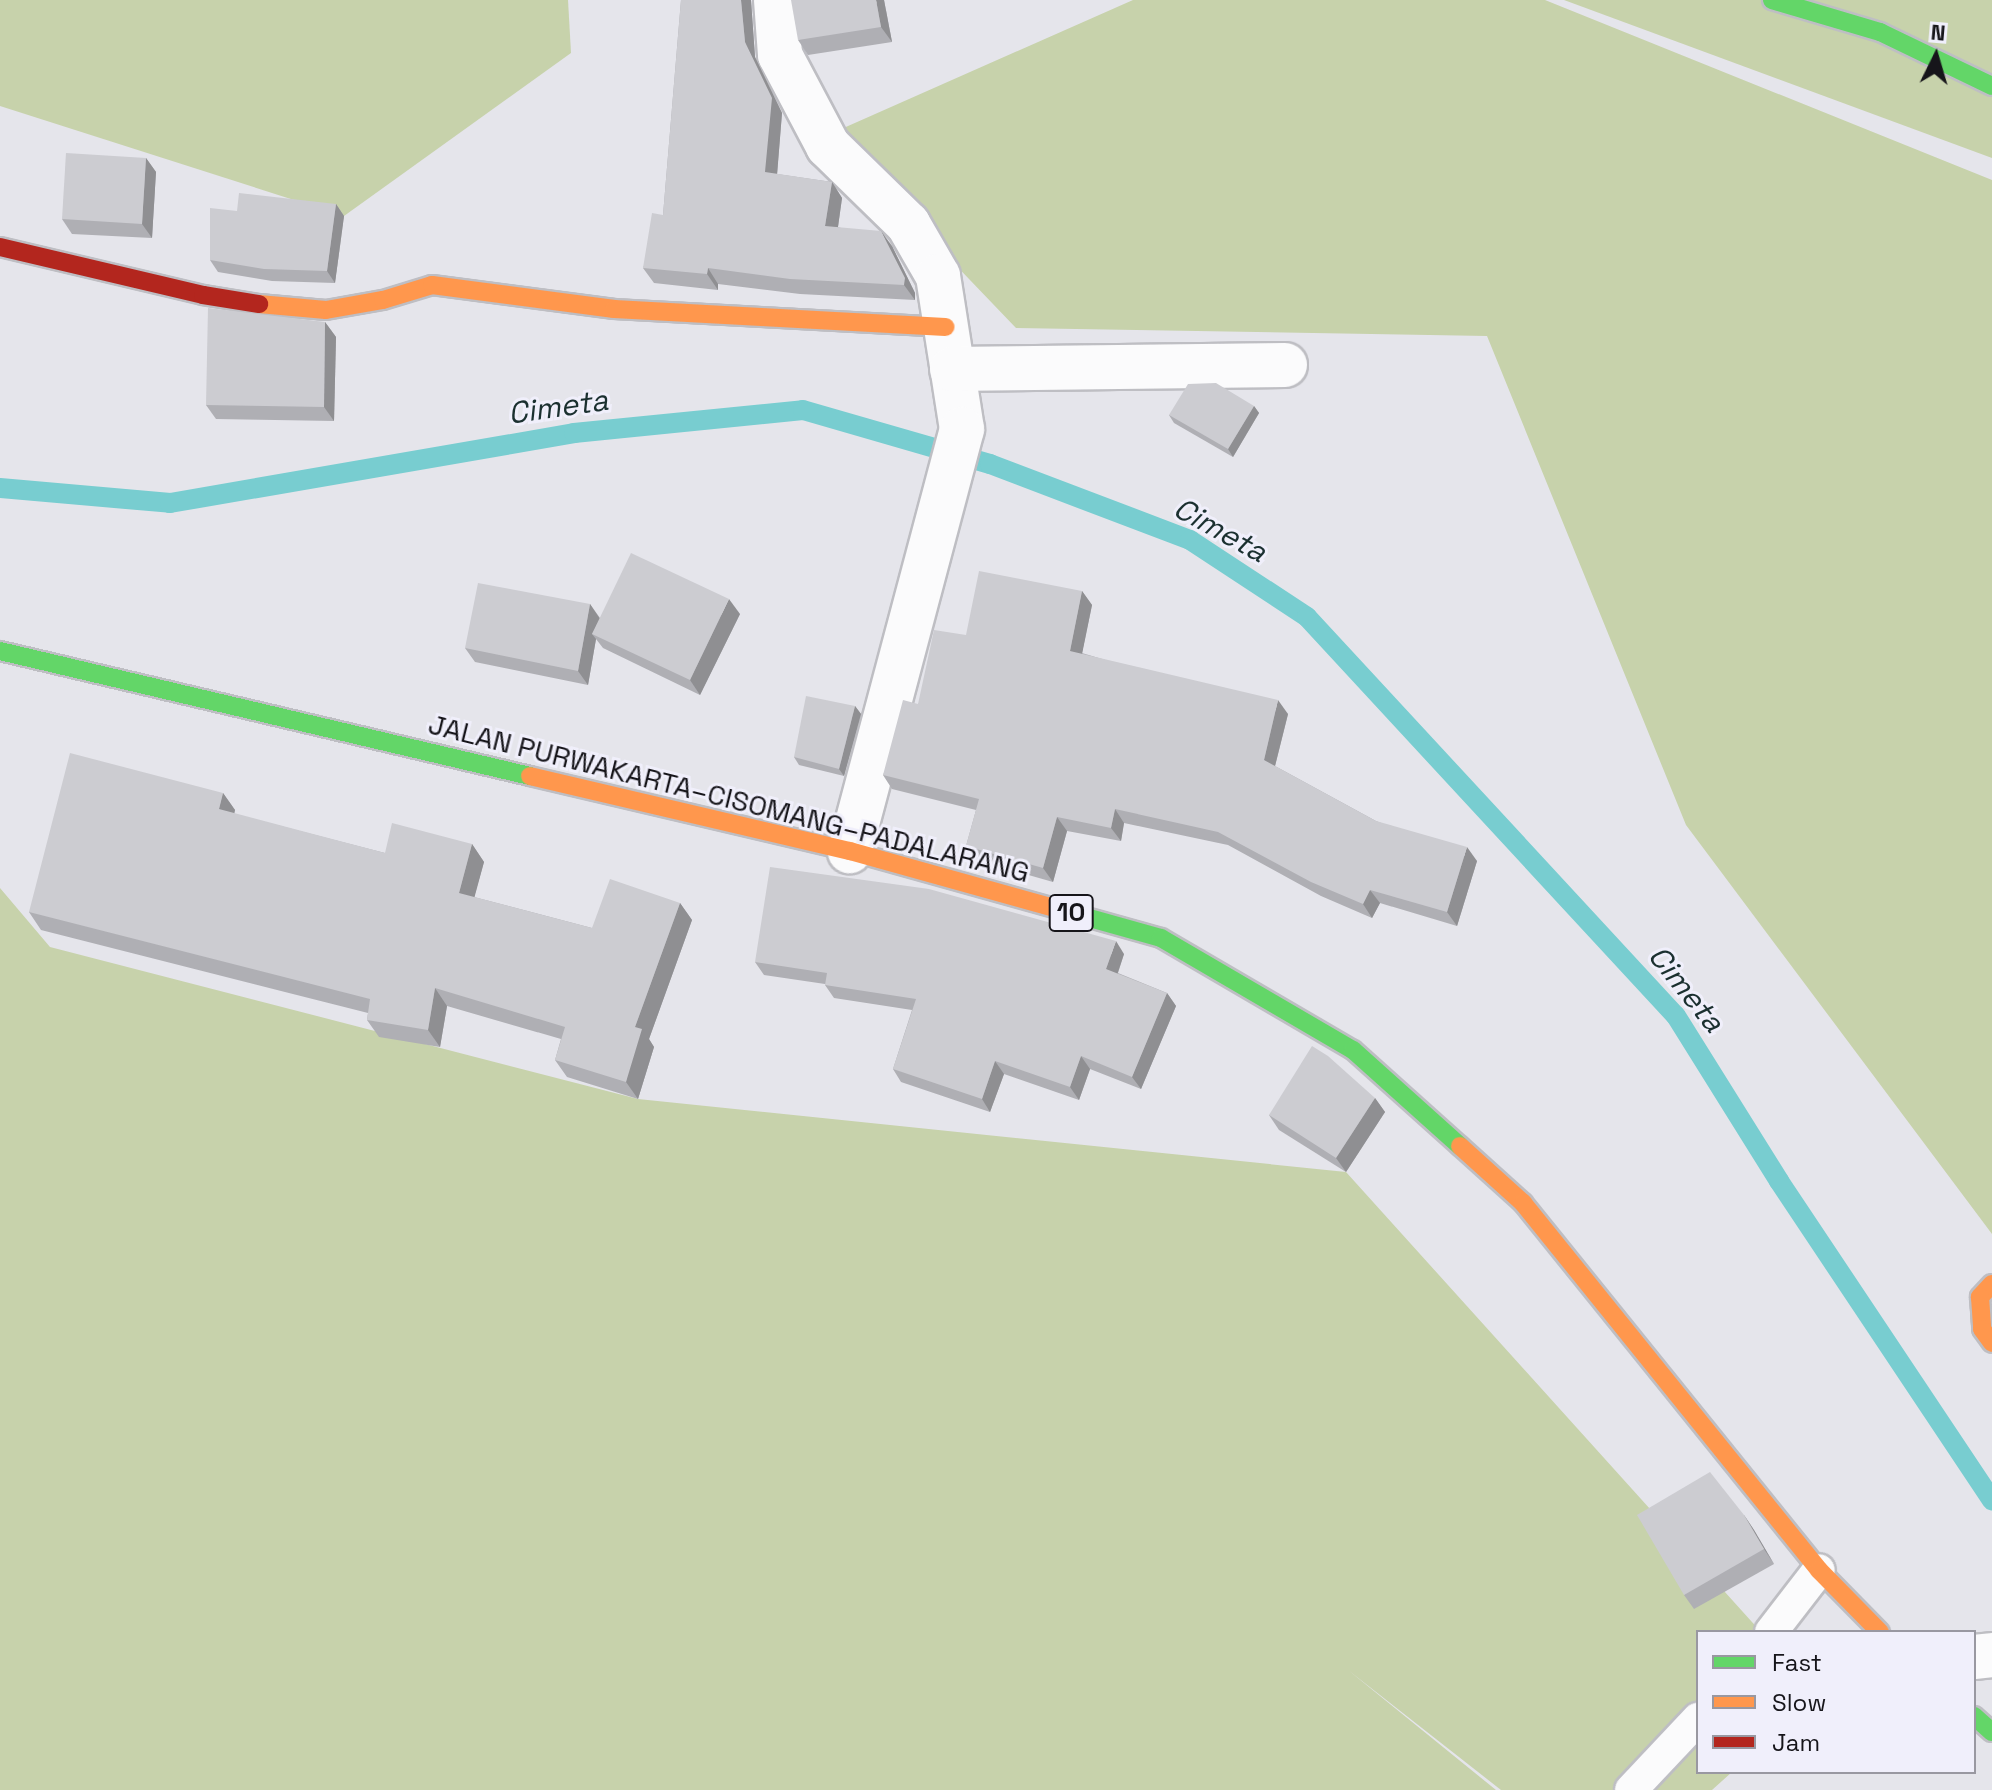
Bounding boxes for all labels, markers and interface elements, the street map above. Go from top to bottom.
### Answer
north arrow [1896,16,1976,96]
text: N [1930,18,1947,47]
water label: Cimeta [506,382,610,432]
water label: Cimeta [1167,490,1273,570]
street label: JALAN PURWAKARTA–CISOMANG–PADALARANG [425,707,1033,889]
road number: 10 [1047,891,1095,935]
water label: Cimeta [1640,939,1732,1039]
legend [1696,1630,1976,1774]
text: Fast [1772,1647,1822,1678]
text: Slow [1772,1687,1826,1718]
text: Jam [1772,1727,1820,1758]

